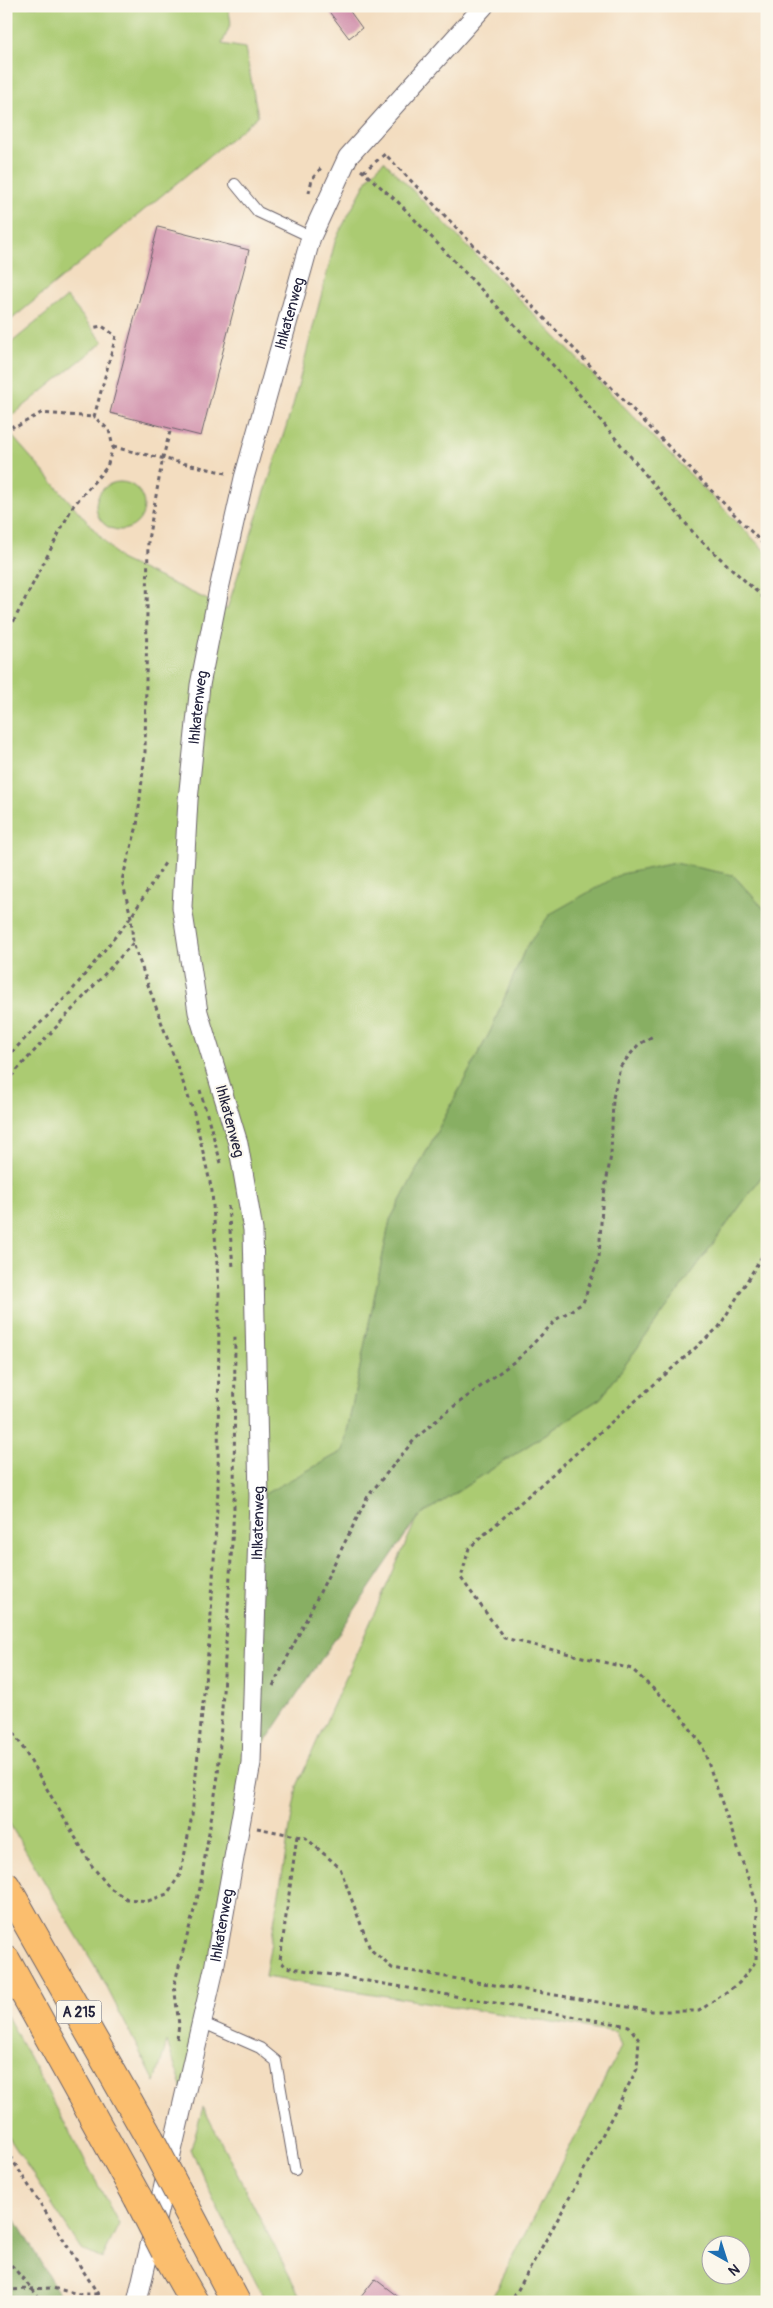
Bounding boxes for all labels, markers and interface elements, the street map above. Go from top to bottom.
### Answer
street label: Ihlkatenweg [271,275,309,352]
street label: Ihlkatenweg [185,669,213,745]
street label: Ihlkatenweg [211,1083,248,1159]
street label: Ihlkatenweg [248,1486,269,1561]
street label: Ihlkatenweg [206,1887,238,1964]
road number: A 215 [56,2000,102,2024]
north arrow [700,2236,750,2286]
text: N [725,2260,743,2279]

